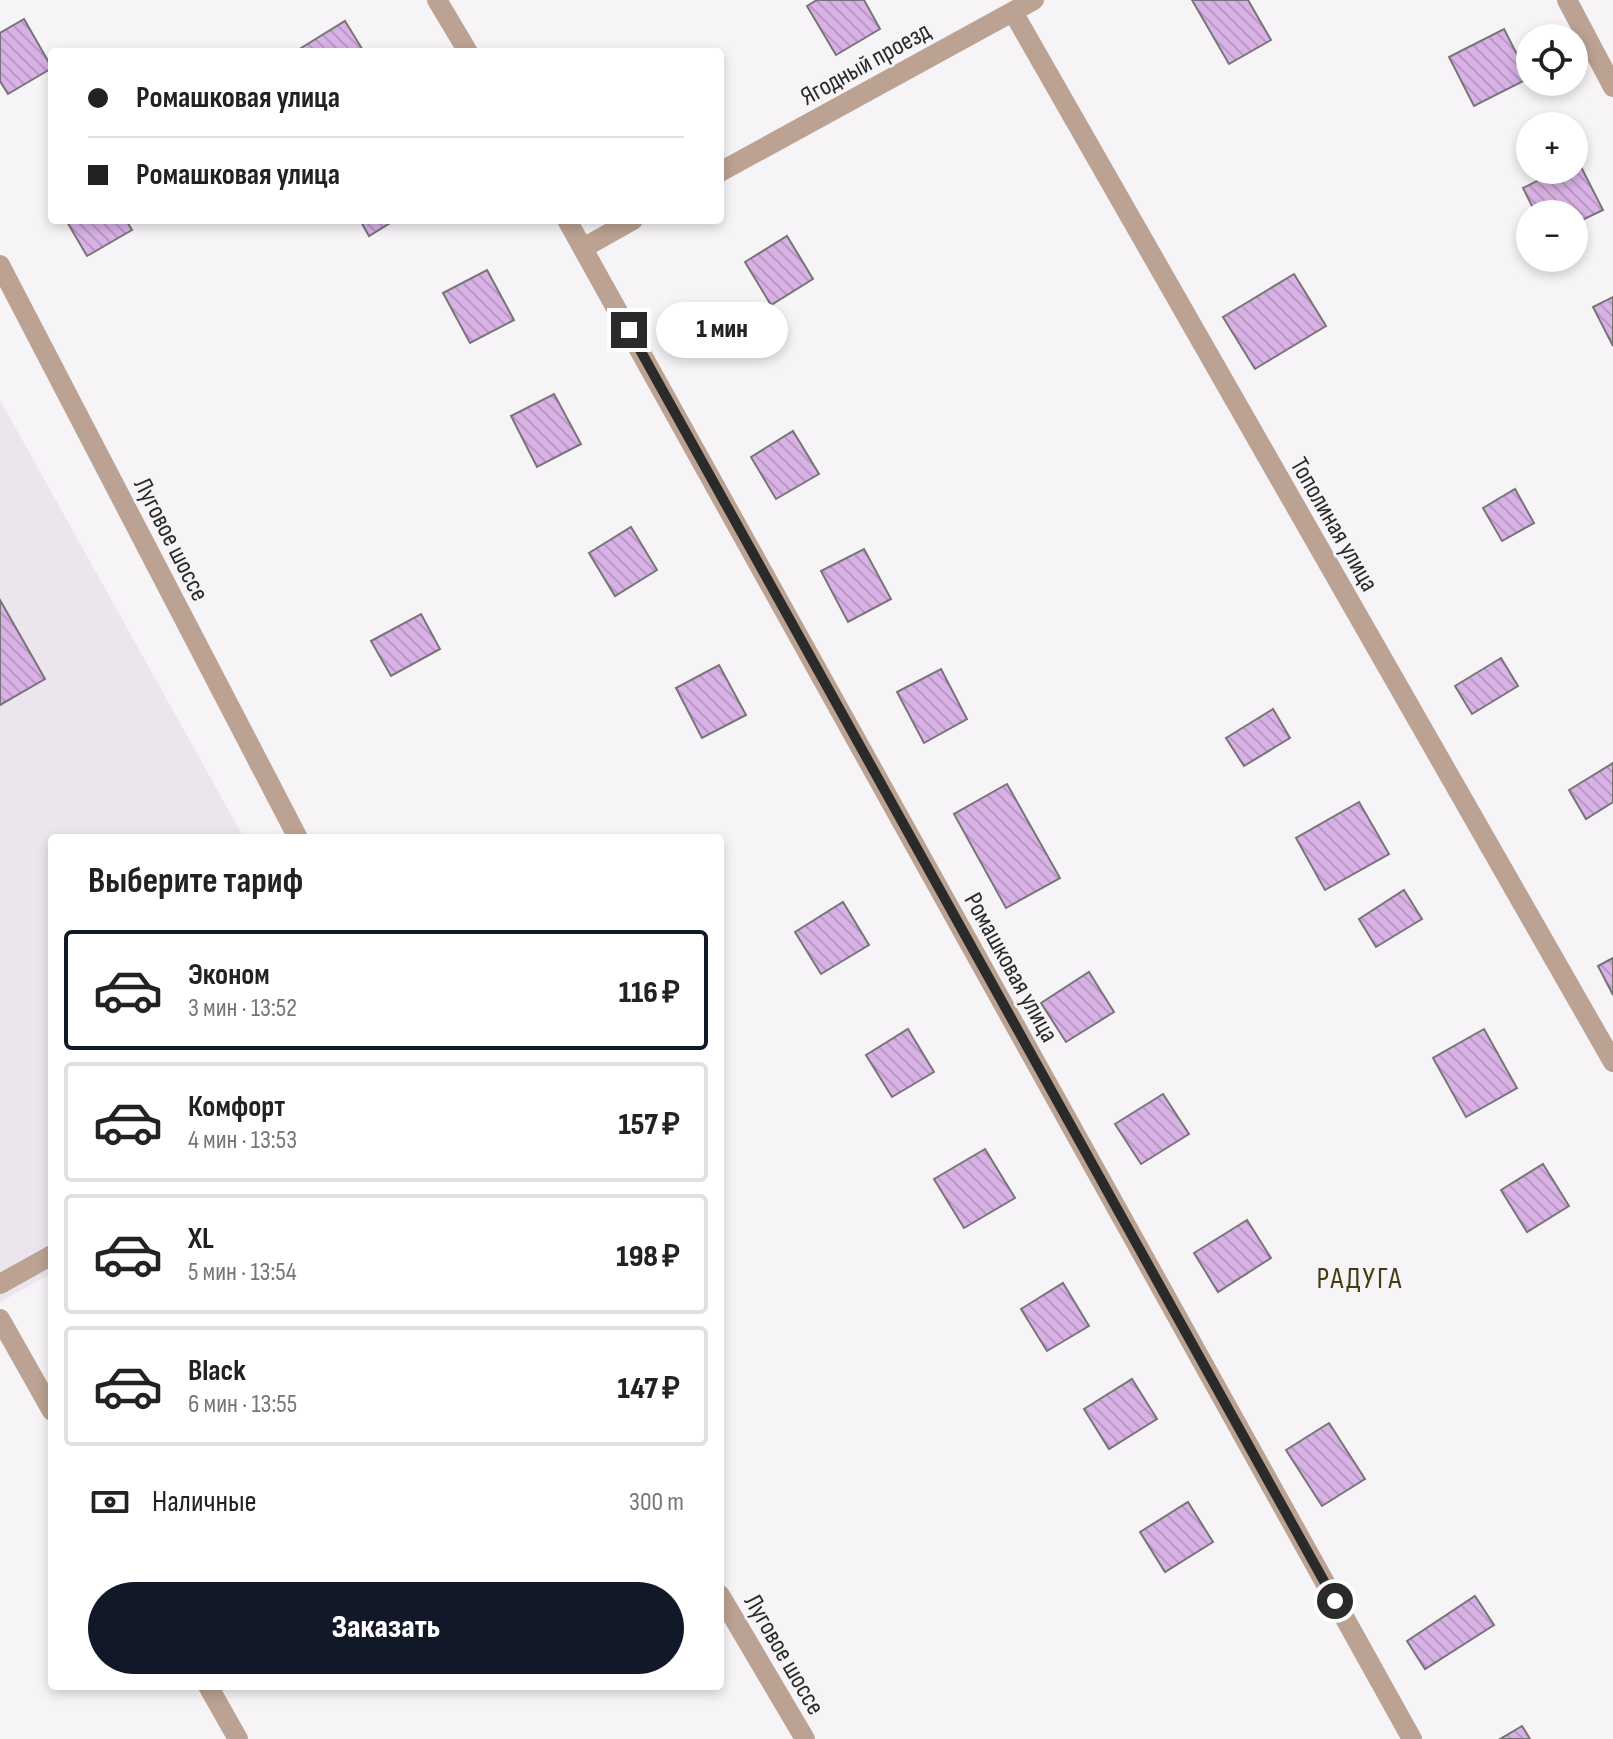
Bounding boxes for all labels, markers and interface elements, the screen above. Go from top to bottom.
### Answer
street label: Ягодный проезд [795,16,936,113]
map controls [1516,24,1588,272]
button: locate [1516,24,1588,96]
text: Ромашковая улица [136,80,340,116]
button: + [1516,112,1588,184]
text: Ромашковая улица [136,157,340,193]
button: − [1516,200,1588,272]
callout: 1 мин [657,302,789,358]
route end [611,312,647,348]
text: 1 мин [696,314,748,345]
street label: Тополиная улица [1283,452,1384,597]
street label: Луговое шоссе [126,473,215,606]
text: Выберите тариф [88,860,303,903]
street label: Ромашковая улица [957,887,1065,1048]
icon: car [92,954,164,1026]
text: Эконом [188,957,270,993]
text: 116 ₽ [619,975,680,1011]
text: 3 мин · 13:52 [188,993,297,1024]
icon: car [92,1086,164,1158]
text: Комфорт [188,1089,285,1125]
text: 157 ₽ [618,1107,680,1143]
text: 4 мин · 13:53 [188,1125,297,1156]
icon: car [92,1218,164,1290]
text: XL [188,1221,214,1257]
text: 198 ₽ [616,1239,680,1275]
text: 5 мин · 13:54 [188,1257,297,1288]
district label: РАДУГА [1317,1261,1403,1297]
icon: car [92,1350,164,1422]
text: Black [188,1353,246,1389]
text: 147 ₽ [618,1371,680,1407]
text: 6 мин · 13:55 [188,1389,297,1420]
icon: cash [88,1480,132,1524]
text: Наличные [152,1484,257,1520]
text: 300 m [629,1487,684,1518]
button: Заказать [88,1582,684,1674]
route start [1317,1583,1353,1619]
street label: Луговое шоссе [737,1589,831,1721]

